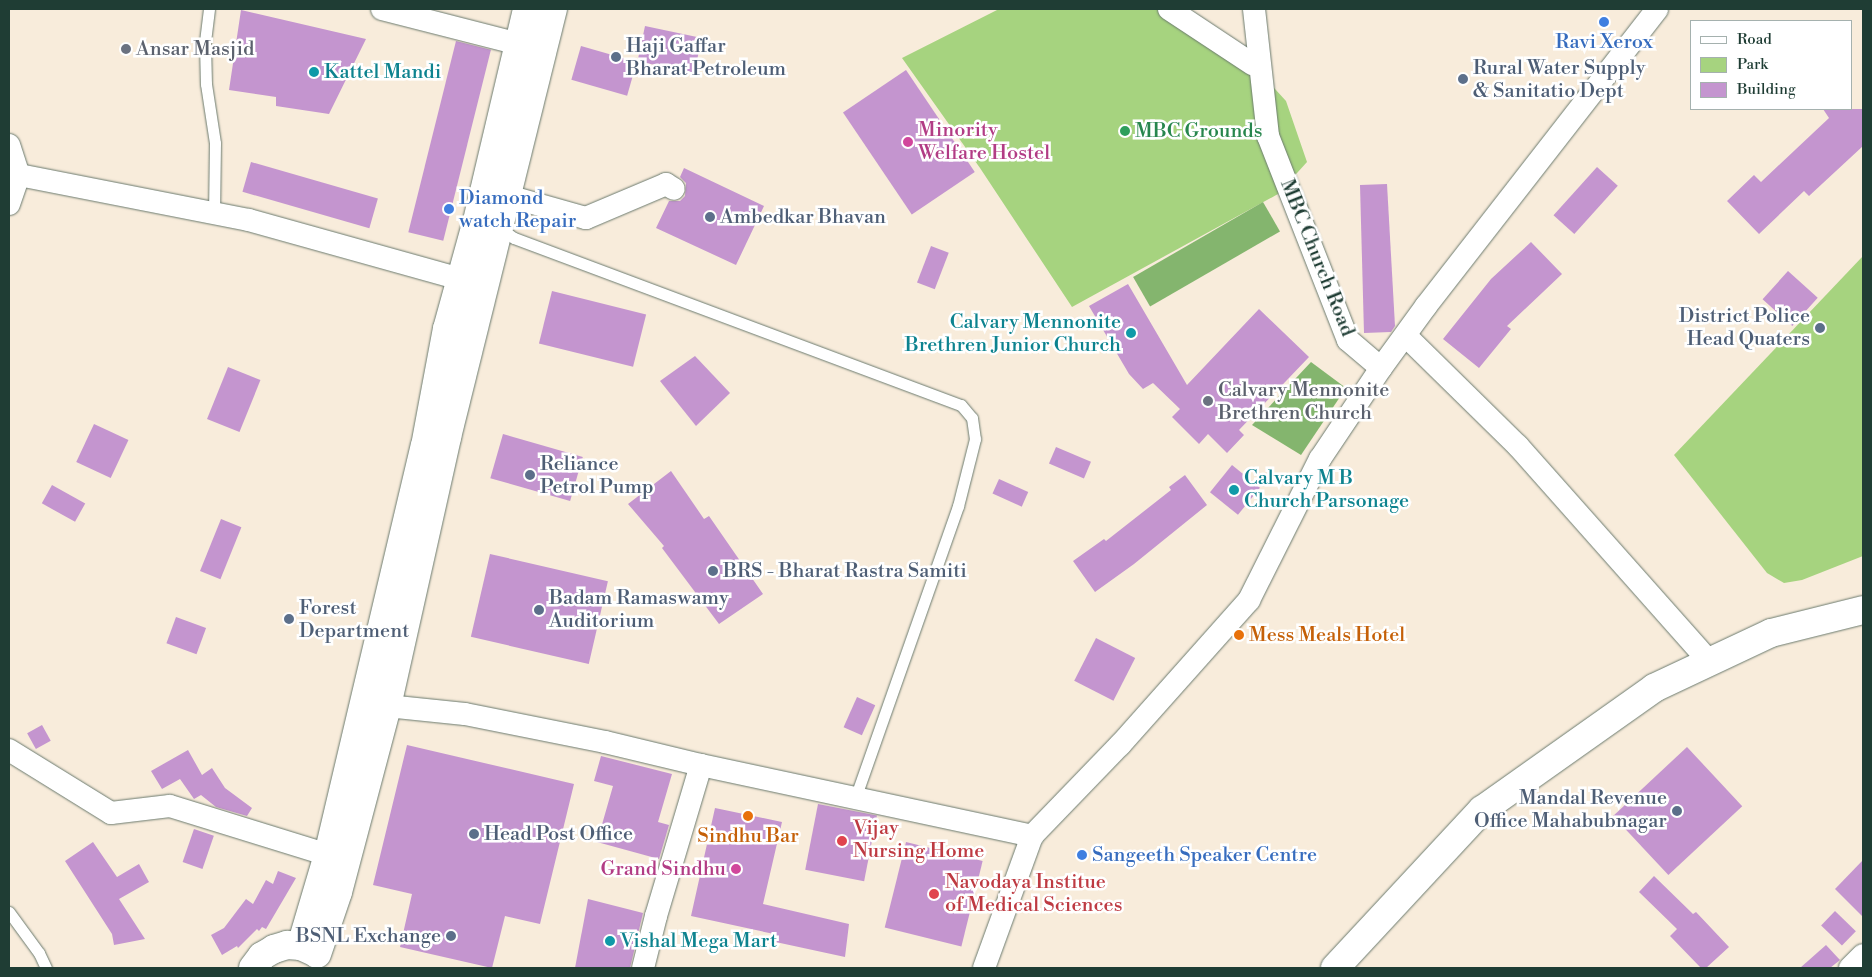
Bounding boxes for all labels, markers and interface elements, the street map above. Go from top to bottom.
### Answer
marker: Ravi Xerox [1598,16,1610,28]
legend [1690,20,1852,110]
place label: Ravi Xerox [1555,30,1653,54]
text: Road [1737,30,1772,49]
place label: Haji Gaffar Bharat Petroleum [626,34,786,81]
place label: Ansar Masjid [136,37,254,61]
marker: Ansar Masjid [120,43,132,55]
marker: Haji Gaffar Bharat Petroleum [610,51,622,63]
text: Park [1737,55,1768,74]
place label: Rural Water Supply & Sanitatio Dept [1473,56,1645,103]
place label: Kattel Mandi [324,60,441,84]
marker: Kattel Mandi [308,66,320,78]
marker: Rural Water Supply & Sanitatio Dept [1457,73,1469,85]
text: Building [1737,80,1796,99]
place label: Minority Welfare Hostel [918,118,1050,165]
place label: MBC Grounds [1135,119,1262,143]
marker: MBC Grounds [1119,125,1131,137]
marker: Minority Welfare Hostel [902,136,914,148]
street label: MBC Church Road [1275,176,1359,340]
place label: Diamond watch Repair [459,186,576,233]
marker: Diamond watch Repair [443,203,455,215]
place label: Ambedkar Bhavan [720,205,886,229]
marker: Ambedkar Bhavan [704,211,716,223]
place label: District Police Head Quaters [1679,304,1810,351]
place label: Calvary Mennonite Brethren Junior Church [905,310,1121,357]
marker: District Police Head Quaters [1814,322,1826,334]
marker: Calvary Mennonite Brethren Junior Church [1125,327,1137,339]
place label: Calvary Mennonite Brethren Church [1218,378,1389,425]
marker: Calvary Mennonite Brethren Church [1202,395,1214,407]
place label: Reliance Petrol Pump [540,452,653,499]
place label: Calvary M B Church Parsonage [1244,466,1409,513]
marker: Reliance Petrol Pump [524,469,536,481]
marker: Calvary M B Church Parsonage [1228,484,1240,496]
place label: BRS - Bharat Rastra Samiti [723,559,967,583]
marker: BRS - Bharat Rastra Samiti [707,565,719,577]
place label: Badam Ramaswamy Auditorium [549,586,729,633]
place label: Forest Department [299,596,409,643]
marker: Badam Ramaswamy Auditorium [533,604,545,616]
marker: Forest Department [283,613,295,625]
place label: Mess Meals Hotel [1249,623,1405,647]
marker: Mess Meals Hotel [1233,629,1245,641]
place label: Mandal Revenue Office Mahabubnagar [1474,787,1667,834]
marker: Mandal Revenue Office Mahabubnagar [1671,805,1683,817]
marker: Sindhu Bar [742,810,754,822]
place label: Vijay Nursing Home [853,817,984,864]
place label: Head Post Office [484,822,633,846]
place label: Sindhu Bar [697,824,799,848]
marker: Head Post Office [468,828,480,840]
marker: Vijay Nursing Home [835,834,849,848]
place label: Sangeeth Speaker Centre [1092,843,1317,867]
marker: Sangeeth Speaker Centre [1076,849,1088,861]
place label: Grand Sindhu [601,857,726,881]
marker: Grand Sindhu [730,863,742,875]
place label: Navodaya Institue of Medical Sciences [945,870,1122,917]
marker: Navodaya Institue of Medical Sciences [927,887,941,901]
place label: BSNL Exchange [296,924,441,948]
place label: Vishal Mega Mart [620,929,777,953]
marker: BSNL Exchange [445,930,457,942]
marker: Vishal Mega Mart [604,935,616,947]

